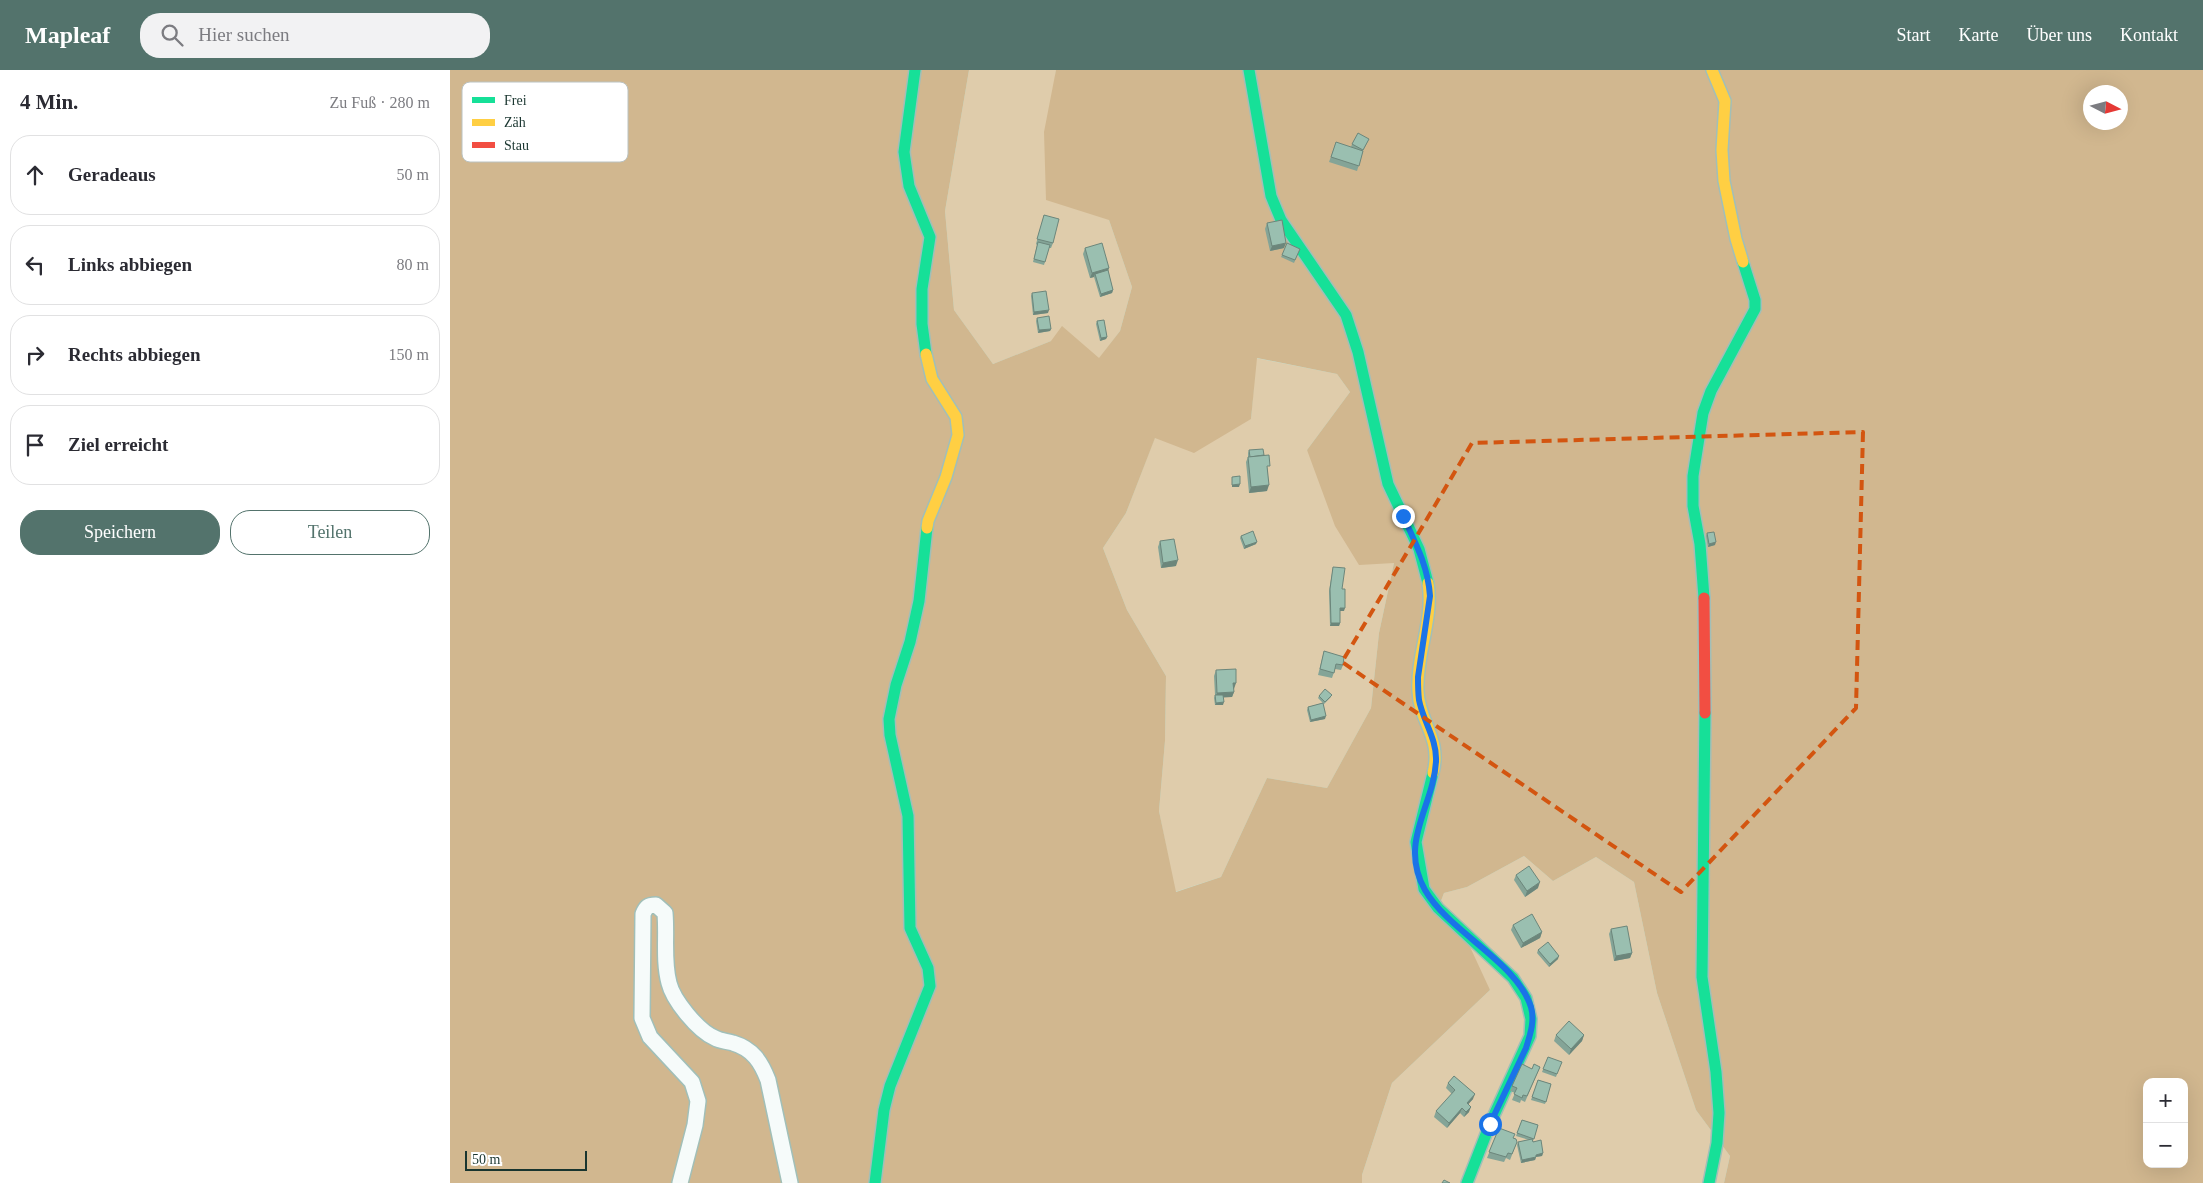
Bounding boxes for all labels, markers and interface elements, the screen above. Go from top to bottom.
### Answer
search box [140,13,490,58]
icon: search [158,21,186,49]
text: Mapleaf [25,22,110,48]
text: Hier suchen [198,24,290,45]
text: Start [1897,25,1931,45]
text: Karte [1959,25,1999,45]
text: Über uns [2027,25,2092,45]
text: Kontakt [2120,25,2178,45]
legend [462,82,628,162]
north arrow [2083,85,2128,130]
text: 4 Min. [20,90,78,114]
text: Frei [504,93,527,108]
text: Zu Fuß · 280 m [330,94,430,111]
text: Zäh [504,115,526,130]
text: Stau [504,138,529,153]
icon: ahead [21,161,49,189]
text: Geradeaus [68,164,156,185]
text: 50 m [397,166,429,183]
icon: left [21,251,49,279]
text: Links abbiegen [68,254,192,275]
text: 80 m [397,256,429,273]
icon: right [21,341,49,369]
text: Rechts abbiegen [68,344,200,365]
text: 150 m [389,346,429,363]
icon: arrive [21,431,49,459]
text: Ziel erreicht [68,434,168,455]
route end [1392,505,1415,528]
button: Speichern [20,510,220,555]
button: Teilen [230,510,430,555]
map controls [2143,1078,2188,1168]
button: + [2143,1078,2188,1123]
route start [1479,1113,1502,1136]
button: − [2143,1123,2188,1168]
scale bar [465,1148,588,1171]
text: 50 m [472,1152,500,1167]

